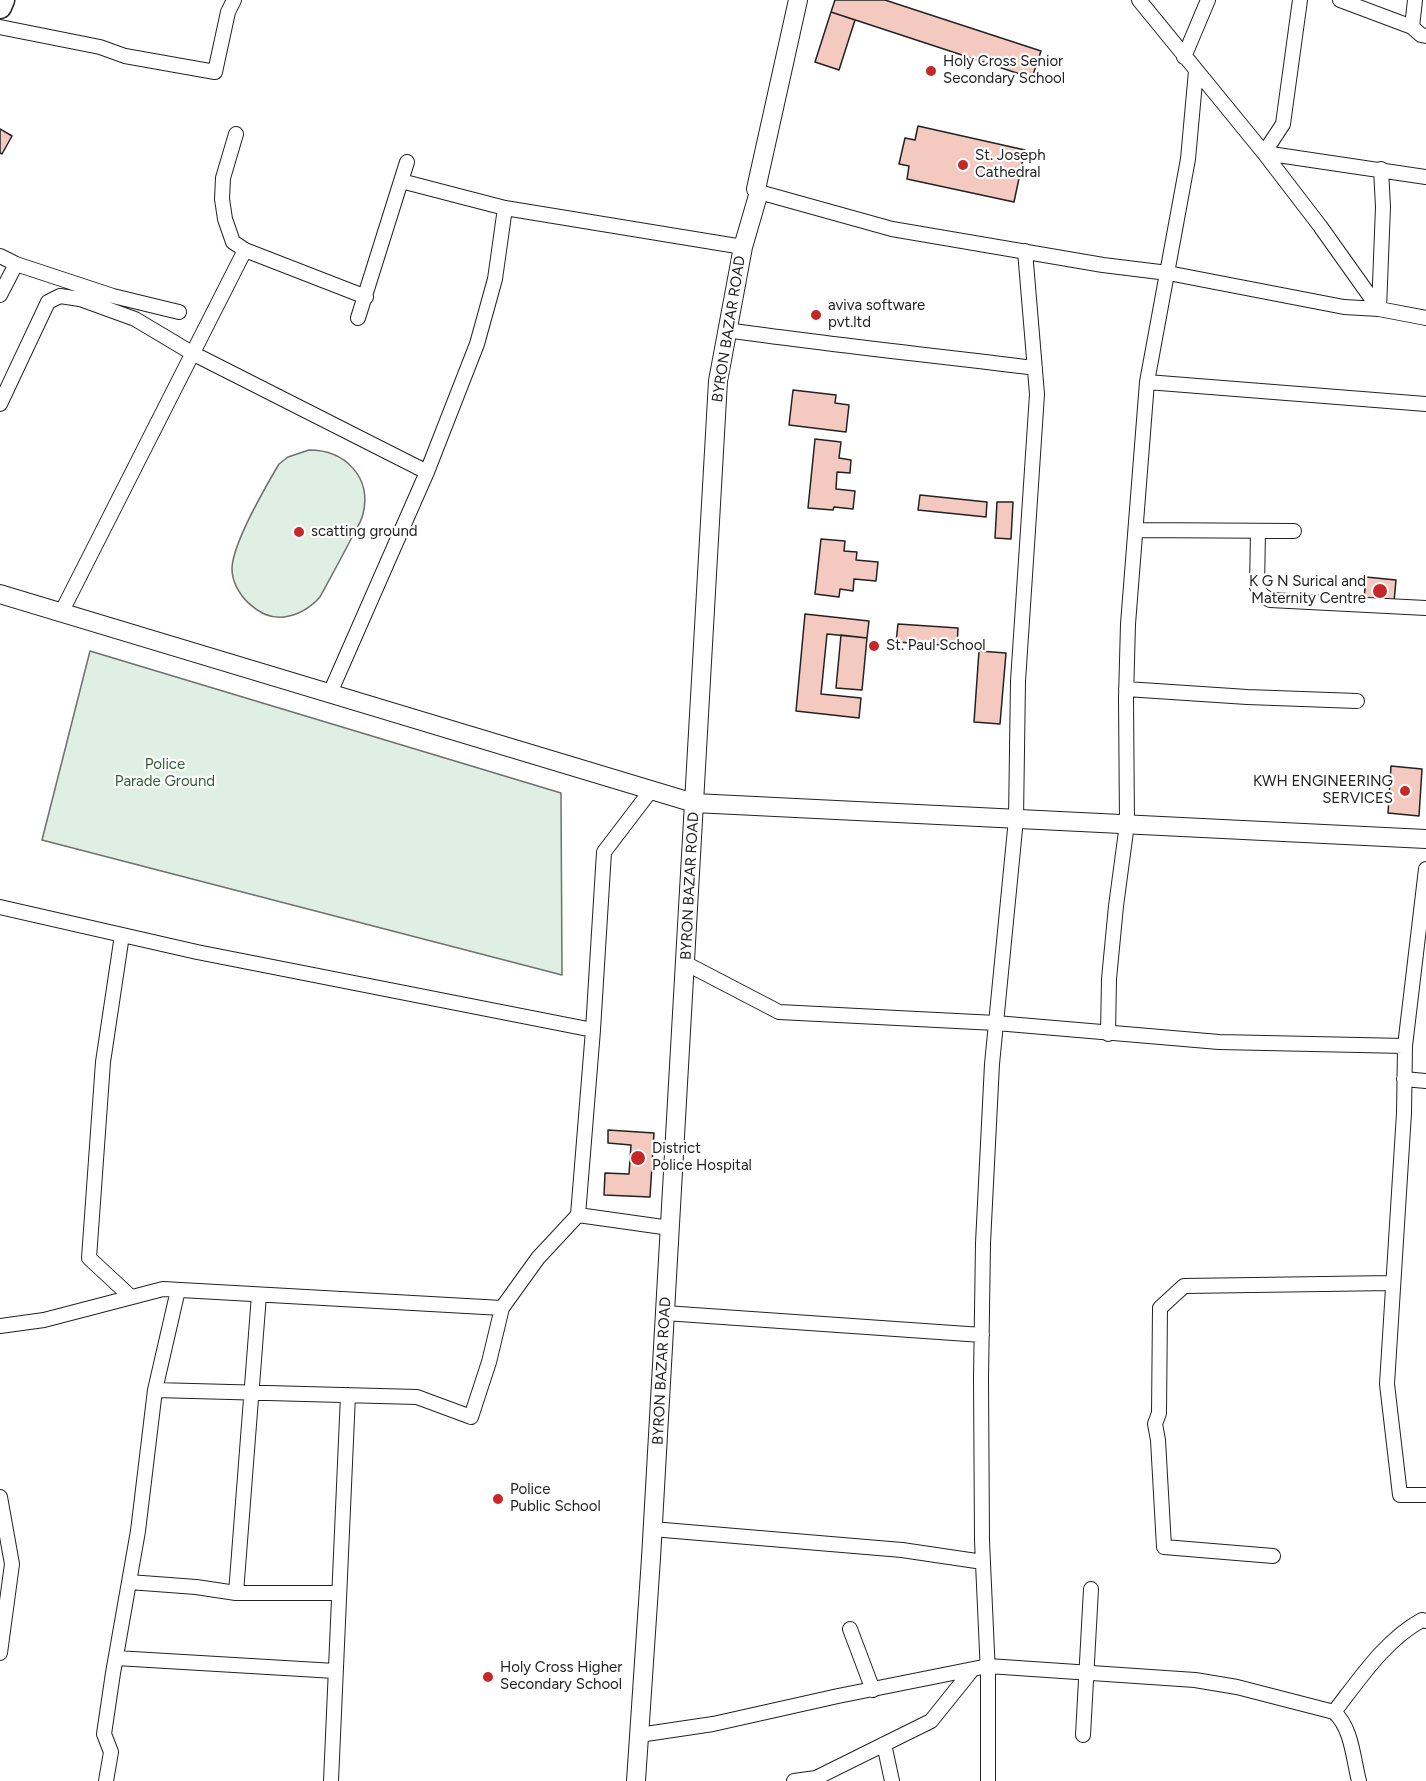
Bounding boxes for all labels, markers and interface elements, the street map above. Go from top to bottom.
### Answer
place label: Holy Cross Senior Secondary School [943,53,1065,88]
marker: Holy Cross Senior Secondary School [924,64,938,78]
place label: St. Joseph Cathedral [975,147,1046,182]
marker: St. Joseph Cathedral [956,158,970,172]
street label: BYRON BAZAR ROAD [709,254,749,404]
place label: aviva software pvt.ltd [828,297,925,332]
marker: aviva software pvt.ltd [809,308,823,322]
place label: scatting ground [311,523,418,541]
marker: scatting ground [292,525,306,539]
place label: K G N Surical and Maternity Centre [1249,573,1366,608]
marker: K G N Surical and Maternity Centre [1371,582,1389,600]
place label: St. Paul School [886,637,986,655]
marker: St. Paul School [867,639,881,653]
park label: Police Parade Ground [115,756,215,791]
place label: KWH ENGINEERING SERVICES [1253,773,1393,808]
marker: KWH ENGINEERING SERVICES [1398,784,1412,798]
street label: BYRON BAZAR ROAD [677,812,703,960]
place label: District Police Hospital [652,1140,752,1175]
marker: District Police Hospital [629,1149,647,1167]
street label: BYRON BAZAR ROAD [649,1297,675,1445]
place label: Police Public School [510,1481,601,1516]
marker: Police Public School [491,1492,505,1506]
place label: Holy Cross Higher Secondary School [500,1659,622,1694]
marker: Holy Cross Higher Secondary School [481,1670,495,1684]

